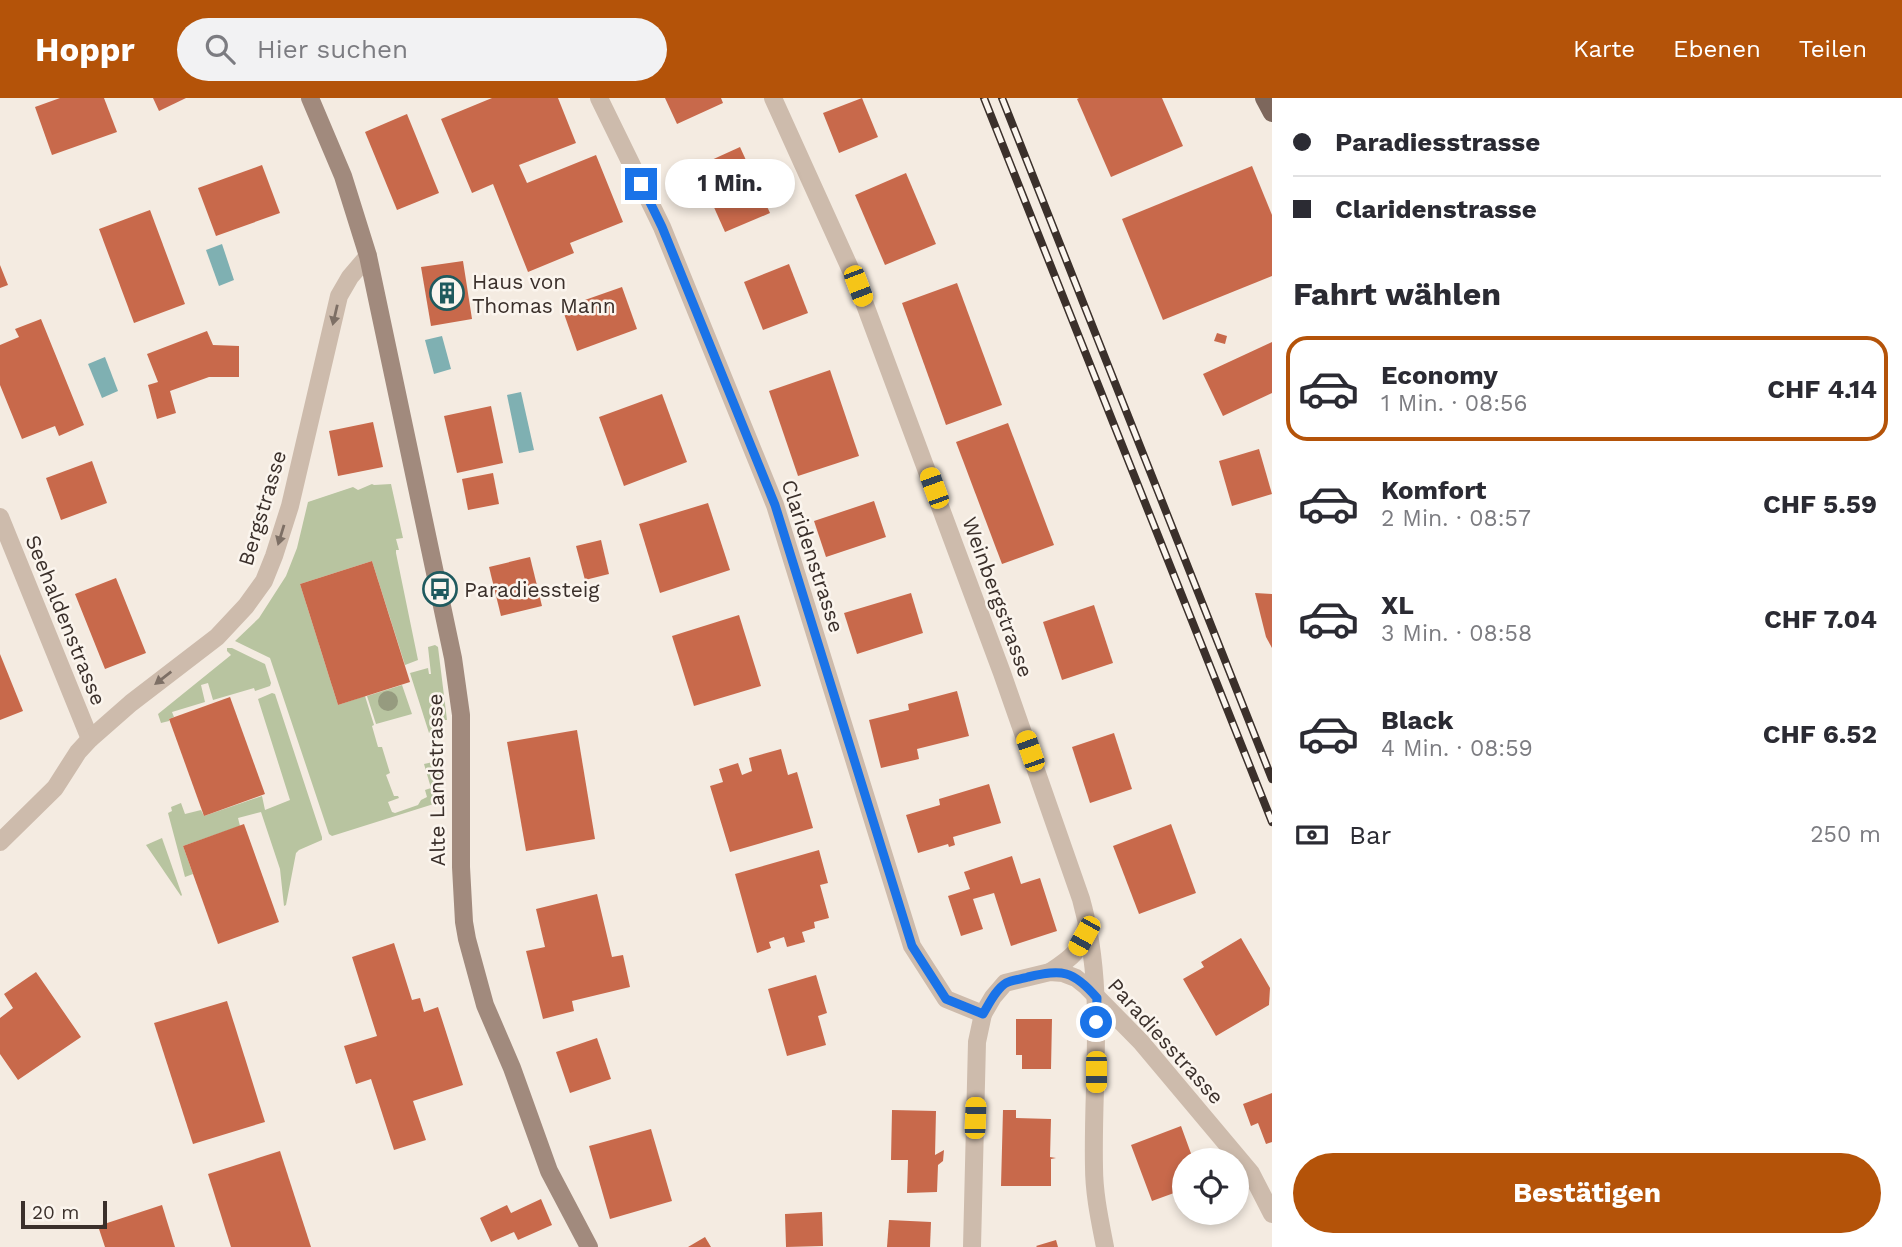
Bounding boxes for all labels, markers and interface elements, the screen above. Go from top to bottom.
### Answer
search box [177,18,667,81]
text: Hoppr [35,30,135,69]
icon: search [201,30,239,68]
text: Hier suchen [257,34,408,64]
text: Karte [1573,35,1635,63]
text: Ebenen [1673,35,1761,63]
text: Teilen [1799,35,1867,63]
text: Paradiesstrasse [1335,127,1540,157]
callout: 1 Min. [666,160,795,208]
route end [625,168,657,200]
text: 1 Min. [697,170,763,197]
text: Claridenstrasse [1335,194,1537,224]
car [841,263,876,309]
place label: Haus von Thomas Mann [472,269,616,318]
building icon: Haus von Thomas Mann [428,274,466,312]
text: Fahrt wählen [1293,275,1501,313]
one-way arrow [329,304,340,326]
icon: car [1297,357,1360,420]
text: Economy [1381,360,1498,390]
text: CHF 4.14 [1767,374,1877,404]
text: 1 Min. · 08:56 [1381,390,1527,417]
street label: Bergstrasse [233,447,291,569]
car [917,465,952,511]
icon: car [1297,472,1360,535]
text: Komfort [1381,475,1486,505]
street label: Claridenstrasse [776,476,850,636]
text: CHF 5.59 [1763,489,1877,519]
text: 2 Min. · 08:57 [1381,505,1531,532]
street label: Weinbergstrasse [957,513,1039,681]
one-way arrow [275,525,285,546]
street label: Seehaldenstrasse [20,531,112,709]
bus stop icon: Paradiessteig [421,570,459,608]
place label: Paradiessteig [464,577,600,602]
icon: car [1297,587,1360,650]
text: XL [1381,590,1414,620]
text: CHF 7.04 [1764,604,1877,634]
text: 3 Min. · 08:58 [1381,620,1532,647]
one-way arrow [154,671,172,686]
street label: Alte Landstrasse [422,693,450,867]
icon: car [1297,702,1360,765]
text: Black [1381,705,1453,735]
text: CHF 6.52 [1763,719,1877,749]
car [1014,728,1047,774]
text: 4 Min. · 08:59 [1381,735,1533,762]
icon: cash [1293,816,1331,854]
text: Bar [1349,820,1391,850]
text: 250 m [1810,821,1881,848]
car [1065,913,1104,959]
street label: Paradiesstrasse [1103,973,1229,1109]
route start [1080,1006,1112,1038]
car [1086,1051,1107,1093]
car [964,1097,987,1139]
map controls [1172,1148,1249,1225]
button: locate [1172,1148,1249,1225]
button: Bestätigen [1293,1153,1881,1233]
scale bar [21,1198,107,1230]
text: 20 m [32,1201,79,1224]

